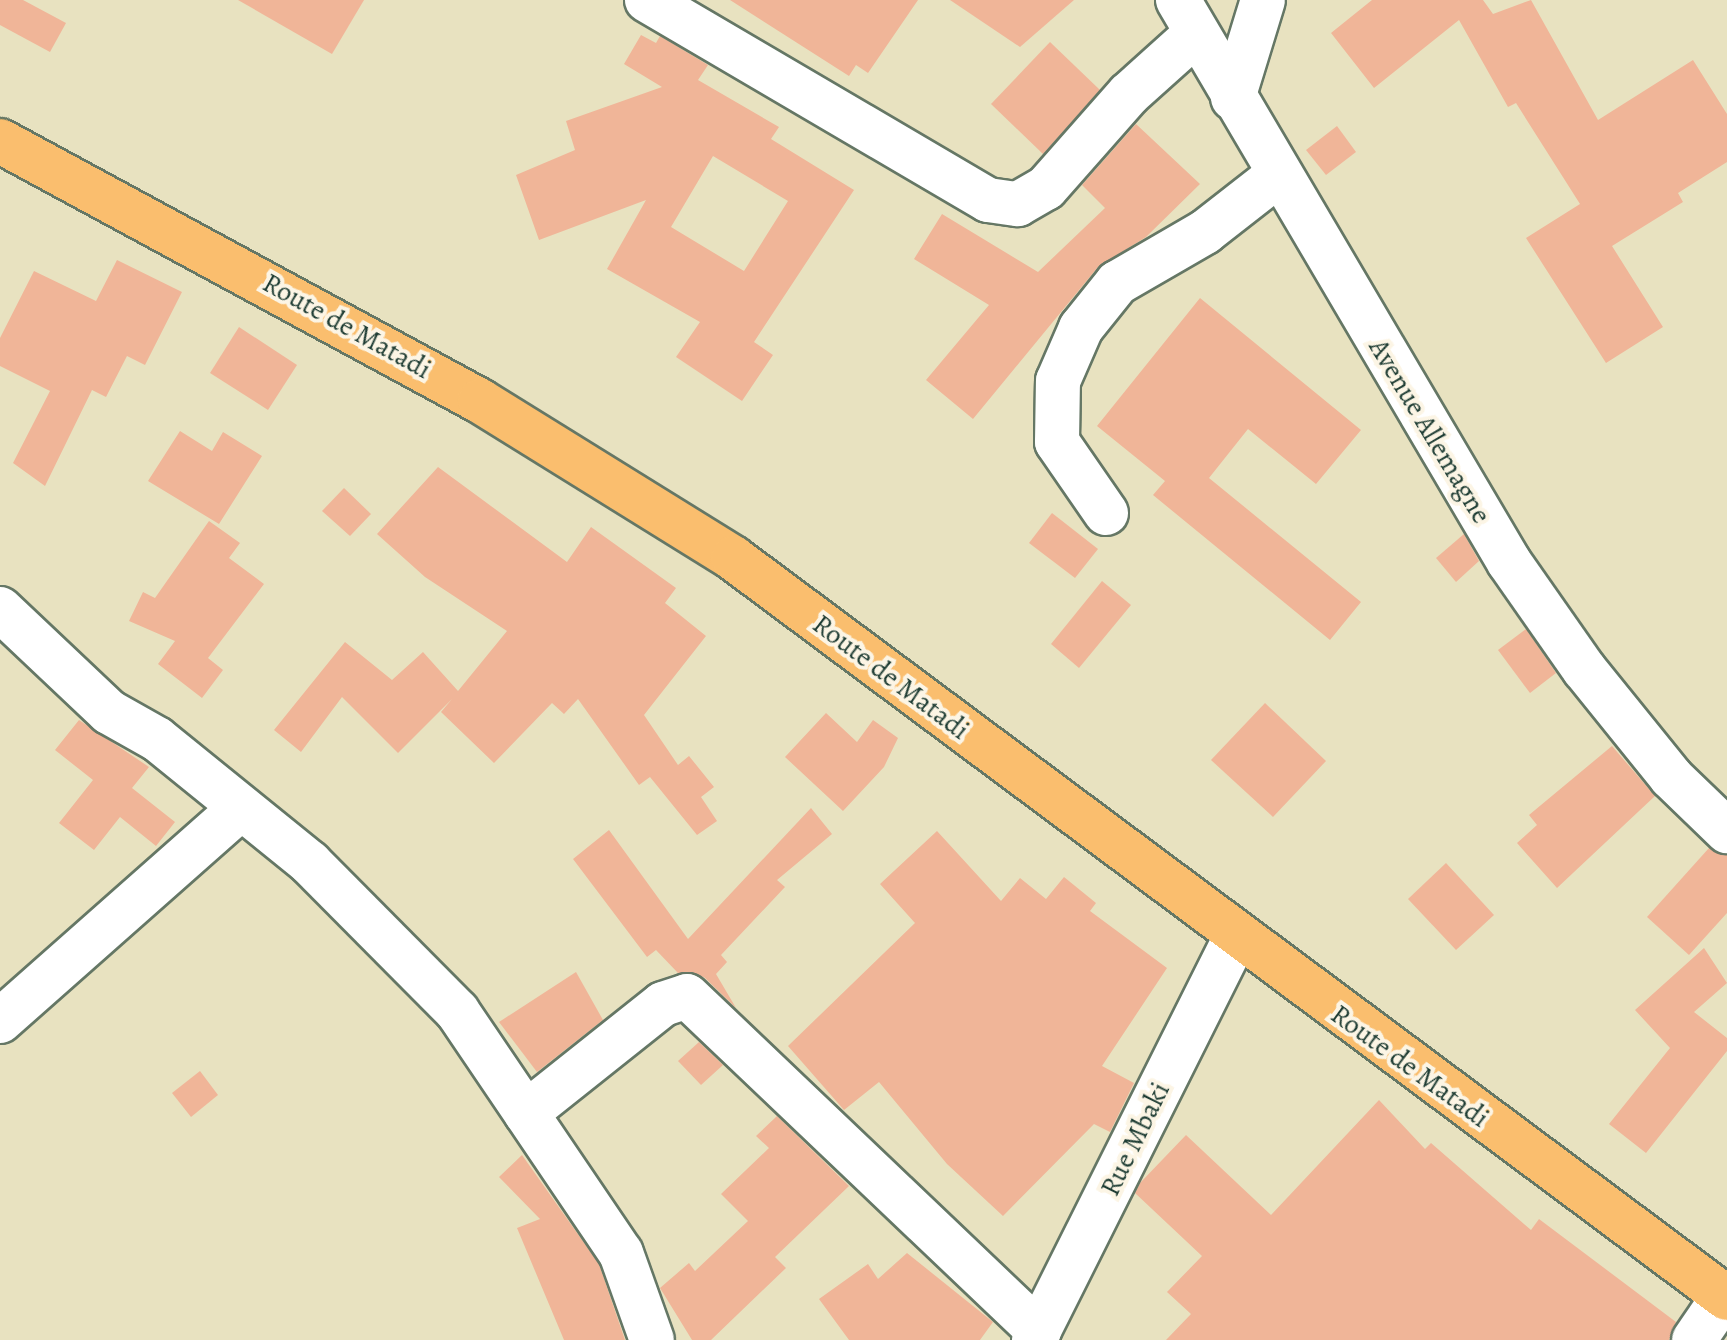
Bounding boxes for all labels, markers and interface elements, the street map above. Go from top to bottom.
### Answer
street label: Route de Matadi [257,266,437,386]
street label: Avenue Allemagne [1362,333,1498,529]
street label: Route de Matadi [806,607,976,747]
street label: Route de Matadi [1324,997,1496,1135]
street label: Rue Mbaki [1093,1077,1177,1201]

